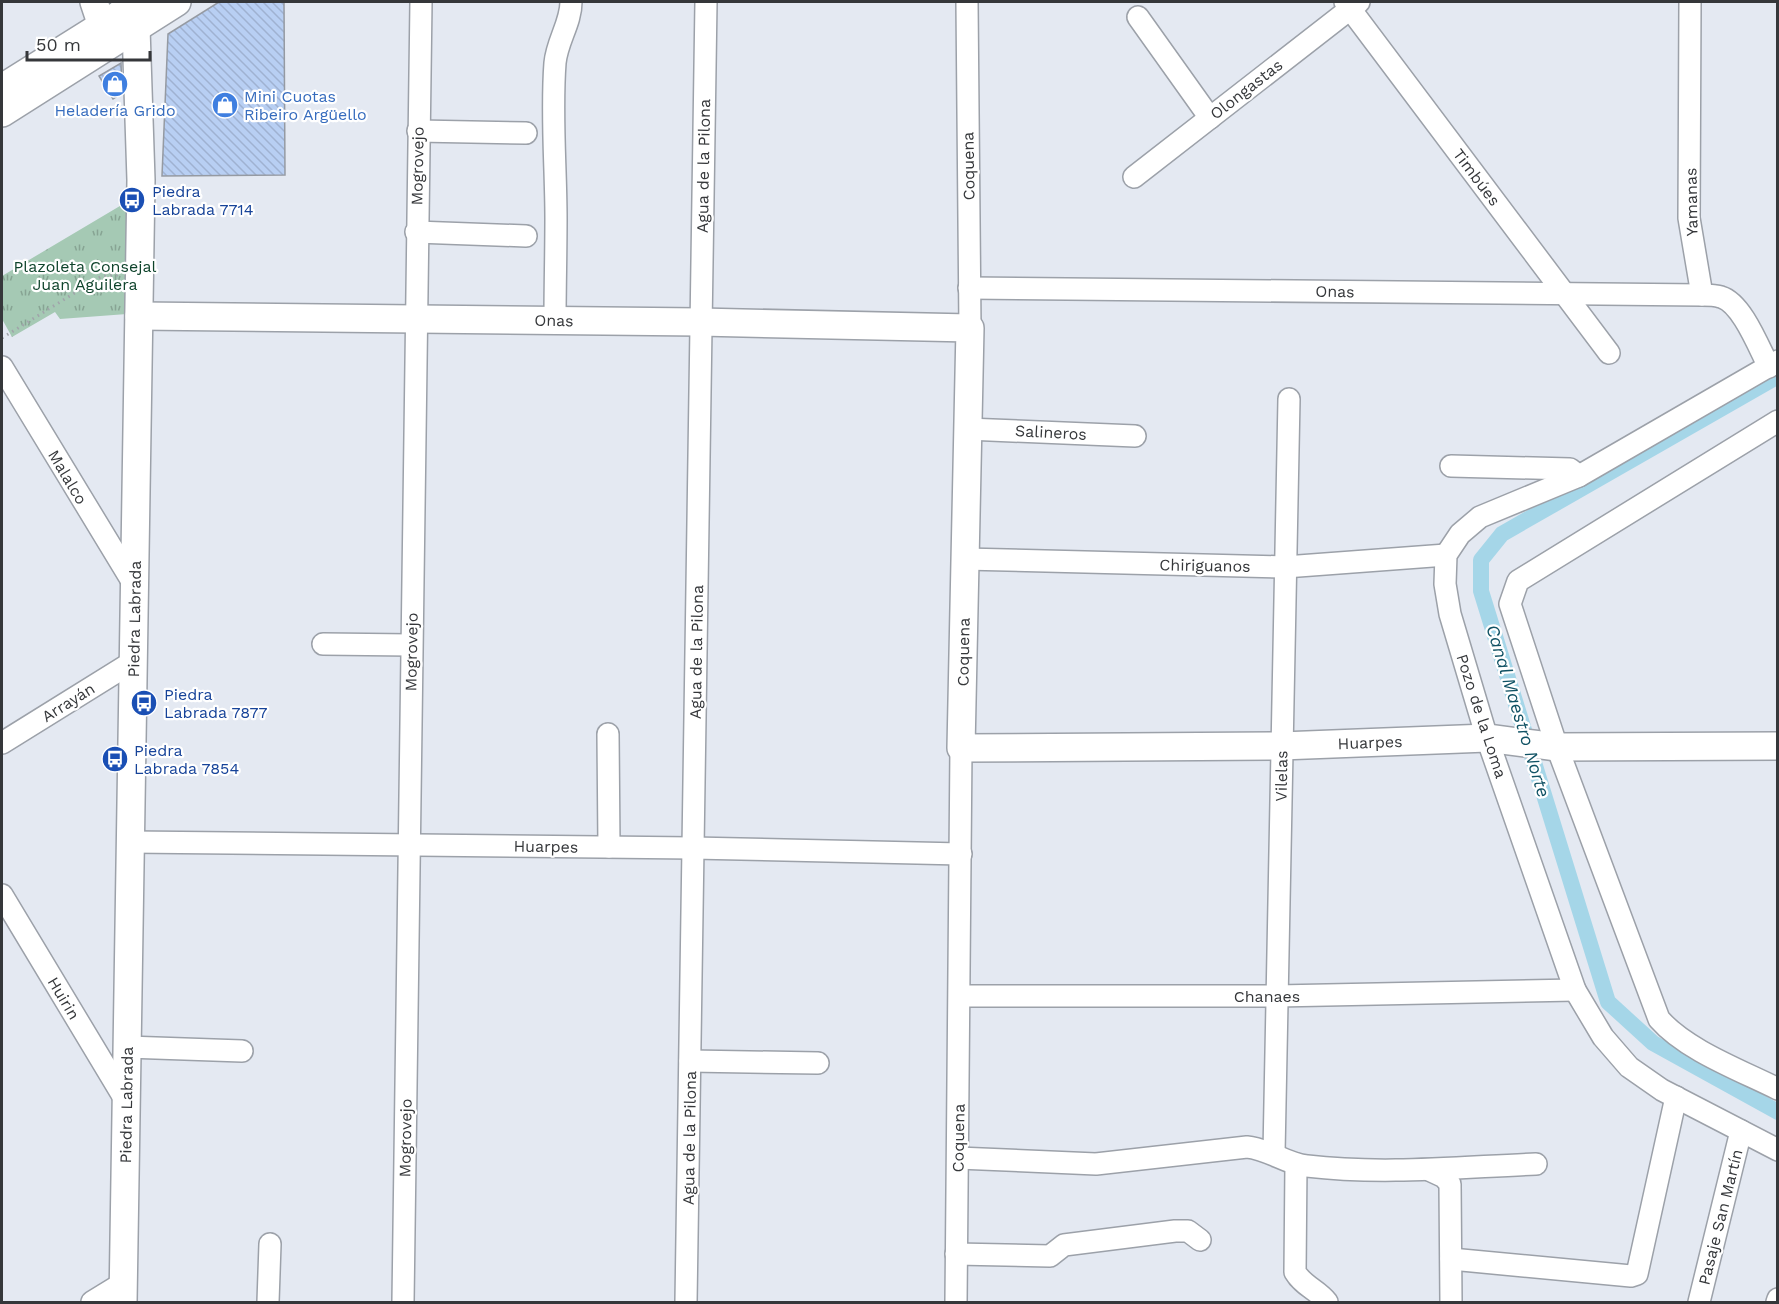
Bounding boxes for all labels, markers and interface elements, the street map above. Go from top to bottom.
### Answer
scale bar [27,24,150,62]
text: 50 m [36,34,81,55]
street label: Olongastas [1206,55,1286,124]
shop icon: Heladería Grido [100,69,130,99]
place label: Mini Cuotas Ribeiro Argüello [244,87,367,124]
shop icon: Mini Cuotas Ribeiro Argüello [210,90,240,120]
street label: Agua de la Pilona [693,99,714,233]
place label: Heladería Grido [55,101,176,120]
street label: Mogrovejo [407,126,428,206]
street label: Coquena [958,131,979,200]
street label: Timbúes [1449,145,1504,210]
street label: Yamanas [1681,168,1702,236]
place label: Piedra Labrada 7714 [152,182,254,219]
bus stop icon: Piedra Labrada 7714 [117,185,147,215]
park label: Plazoleta Consejal Juan Aguilera [14,257,157,294]
street label: Onas [1315,282,1355,301]
street label: Onas [534,311,574,330]
street label: Salineros [1015,421,1087,444]
street label: Malalco [44,447,91,508]
street label: Chiriguanos [1159,555,1251,576]
street label: Piedra Labrada [124,560,145,678]
street label: Agua de la Pilona [686,585,707,719]
street label: Mogrovejo [401,612,422,692]
street label: Coquena [953,618,974,687]
water label: Canal Maestro Norte [1482,622,1555,800]
street label: Pozo de la Loma [1452,652,1511,781]
street label: Arrayán [38,679,98,726]
place label: Piedra Labrada 7877 [164,685,267,722]
bus stop icon: Piedra Labrada 7877 [129,688,159,718]
street label: Huarpes [1337,732,1403,753]
place label: Piedra Labrada 7854 [134,741,239,778]
bus stop icon: Piedra Labrada 7854 [100,744,130,774]
street label: Vilelas [1272,750,1291,802]
street label: Huarpes [513,836,579,857]
street label: Huirin [43,973,84,1023]
street label: Chanaes [1234,987,1300,1006]
street label: Piedra Labrada [116,1046,137,1164]
street label: Agua de la Pilona [679,1071,700,1205]
street label: Mogrovejo [395,1098,416,1178]
street label: Coquena [948,1104,969,1173]
street label: Pasaje San Martín [1694,1147,1747,1287]

